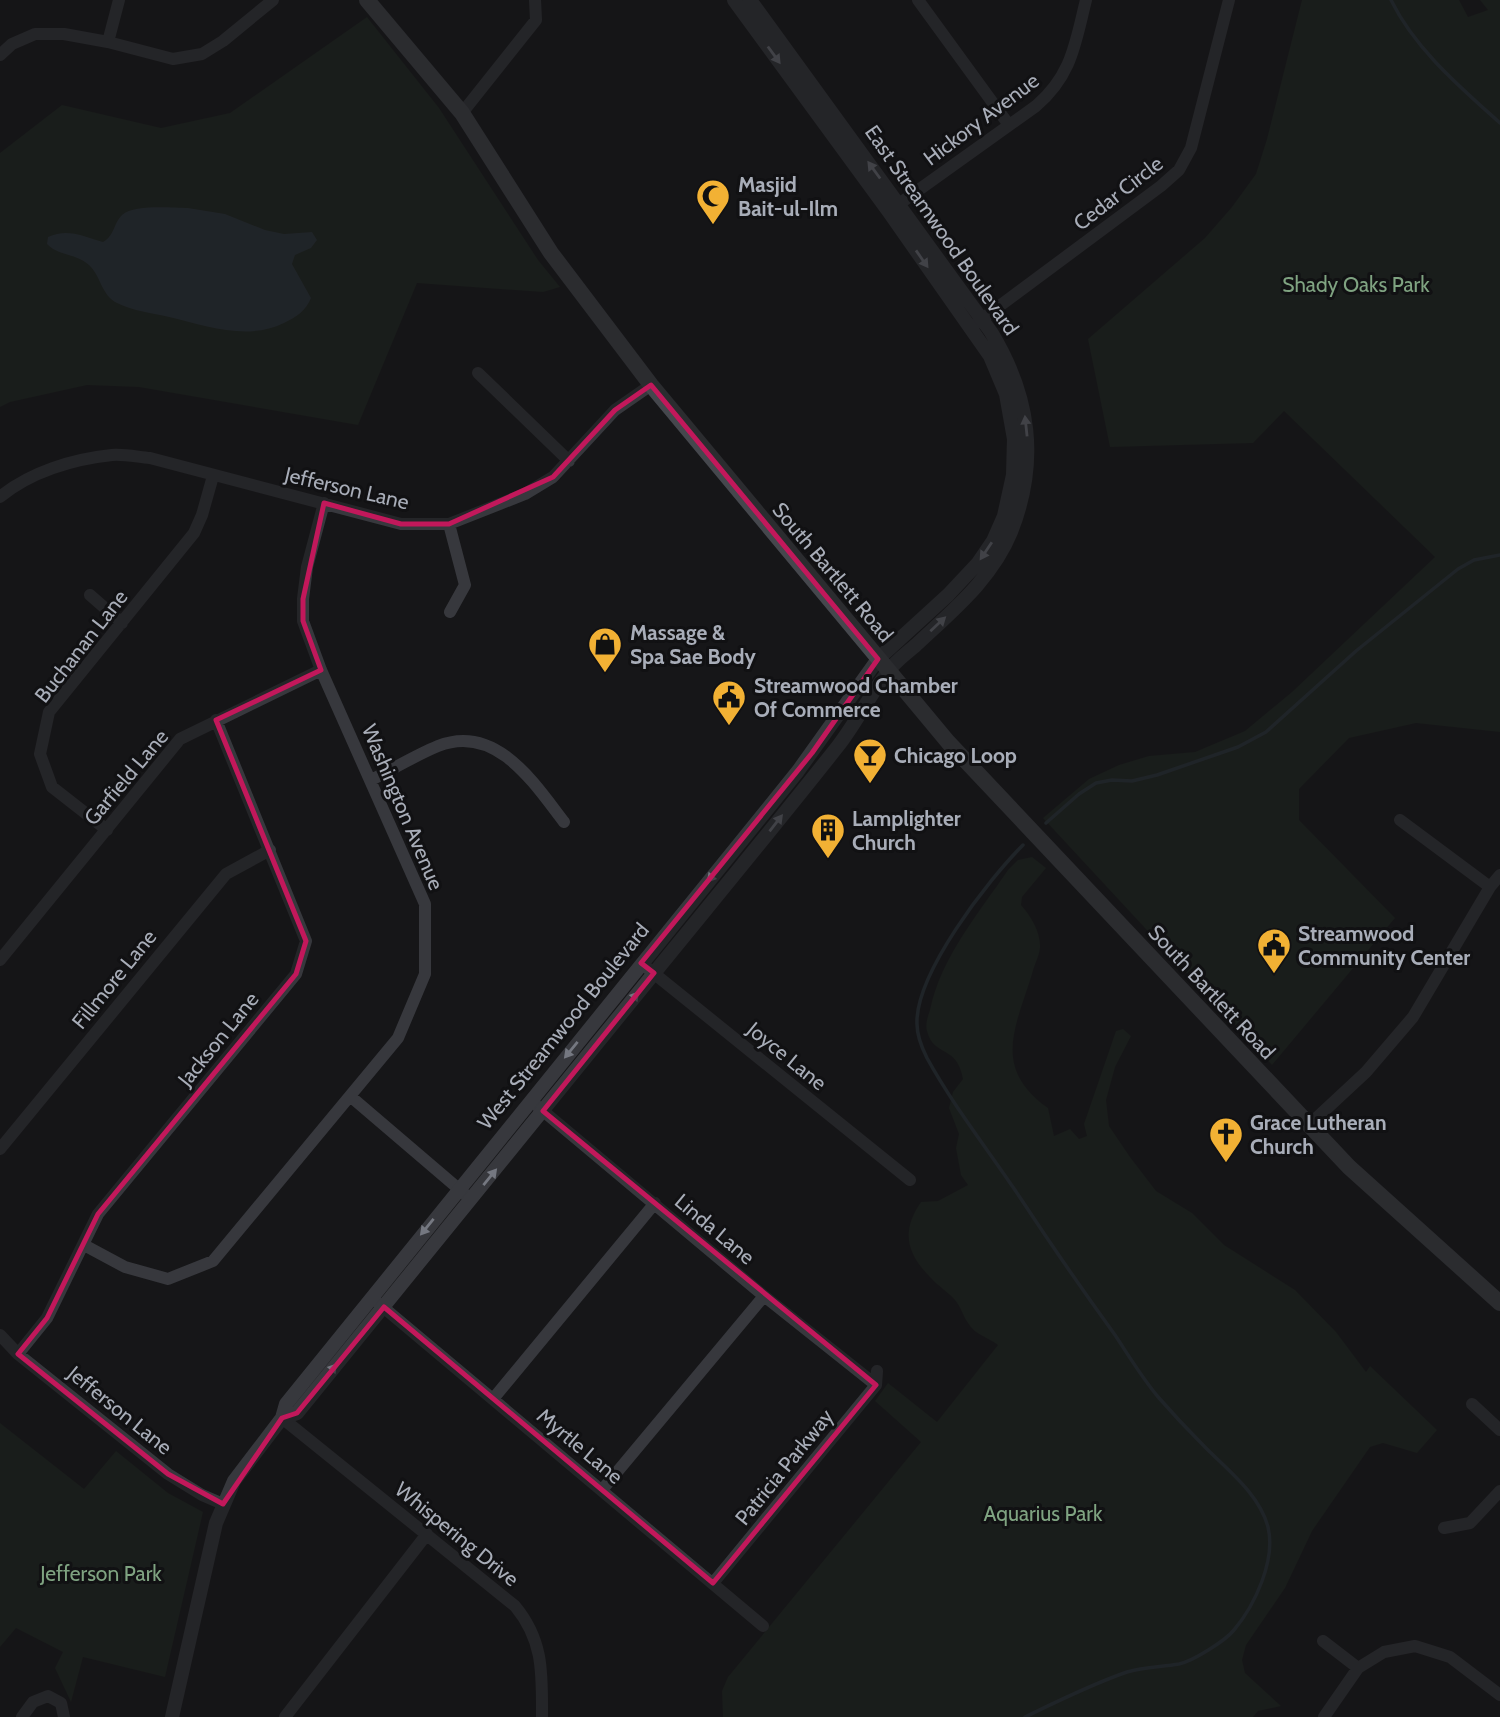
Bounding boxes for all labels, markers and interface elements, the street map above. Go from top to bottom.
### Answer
one-way arrow [767,46,781,64]
street label: Hickory Avenue [918,67,1044,170]
street label: East Streamwood Boulevard [860,120,1024,340]
street label: Cedar Circle [1069,150,1168,235]
one-way arrow [868,161,882,179]
place label: Masjid Bait-ul-Ilm [738,172,838,221]
mosque icon: Masjid Bait-ul-Ilm [694,177,732,226]
one-way arrow [915,250,929,268]
park label: Shady Oaks Park [1282,272,1430,297]
one-way arrow [1020,415,1031,437]
street label: Jefferson Lane [281,461,412,514]
street label: South Bartlett Road [767,497,899,647]
one-way arrow [980,542,993,561]
street label: Buchanan Lane [29,585,133,707]
one-way arrow [929,616,946,633]
place label: Massage & Spa Sae Body [630,620,757,669]
shop icon: Massage & Spa Sae Body [586,625,624,674]
place label: Streamwood Chamber Of Commerce [754,673,958,722]
public building icon: Streamwood Chamber Of Commerce [710,678,748,727]
street label: Washington Avenue [357,720,449,894]
street label: Garfield Lane [79,724,173,830]
bar icon: Chicago Loop [851,736,889,785]
place label: Chicago Loop [894,743,1017,768]
place label: Lamplighter Church [852,806,961,855]
building icon: Lamplighter Church [809,811,847,860]
one-way arrow [768,815,783,833]
one-way arrow [707,864,722,882]
street label: West Streamwood Boulevard [472,918,654,1134]
street label: South Bartlett Road [1143,920,1281,1064]
place label: Streamwood Community Center [1298,921,1470,970]
street label: Fillmore Lane [66,924,162,1034]
public building icon: Streamwood Community Center [1255,926,1293,975]
street label: Jackson Lane [172,987,264,1092]
one-way arrow [625,991,640,1009]
street label: Joyce Lane [742,1016,832,1096]
one-way arrow [563,1041,578,1059]
place label: Grace Lutheran Church [1250,1110,1386,1159]
church icon: Grace Lutheran Church [1207,1115,1245,1164]
one-way arrow [482,1168,497,1186]
street label: Linda Lane [670,1188,760,1270]
one-way arrow [420,1217,435,1235]
street label: Jefferson Lane [62,1360,177,1460]
one-way arrow [323,1364,338,1382]
street label: Myrtle Lane [532,1403,628,1489]
street label: Patricia Parkway [730,1404,839,1530]
street label: Whispering Drive [390,1476,524,1592]
park label: Aquarius Park [984,1501,1103,1526]
park label: Jefferson Park [39,1561,162,1586]

